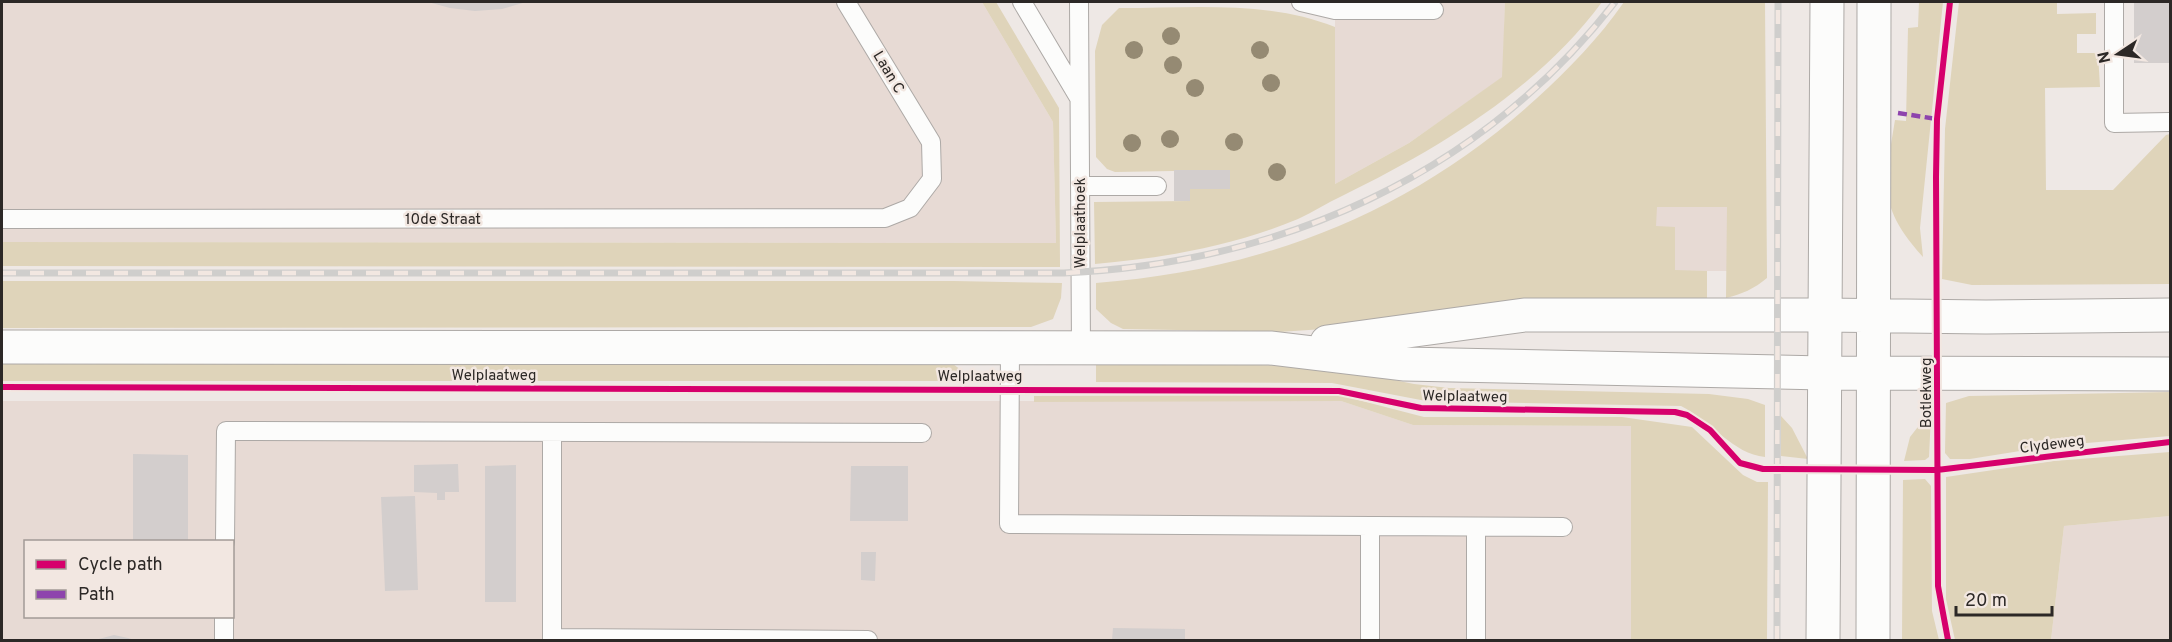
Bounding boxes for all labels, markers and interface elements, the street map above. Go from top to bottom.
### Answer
north arrow [2088,24,2148,84]
street label: Laan C [868,48,908,97]
text: N [2094,49,2116,65]
street label: Welplaathoek [1072,177,1091,269]
street label: 10de Straat [405,211,481,230]
street label: Botlekweg [1918,358,1937,428]
street label: Welplaatweg [451,367,537,386]
street label: Welplaatweg [937,368,1023,387]
street label: Welplaatweg [1422,387,1508,408]
street label: Clydeweg [2019,432,2086,459]
legend [24,540,234,618]
text: Cycle path [78,554,163,577]
scale bar [1956,579,2052,617]
text: Path [78,584,115,607]
text: 20 m [1965,590,2007,613]

